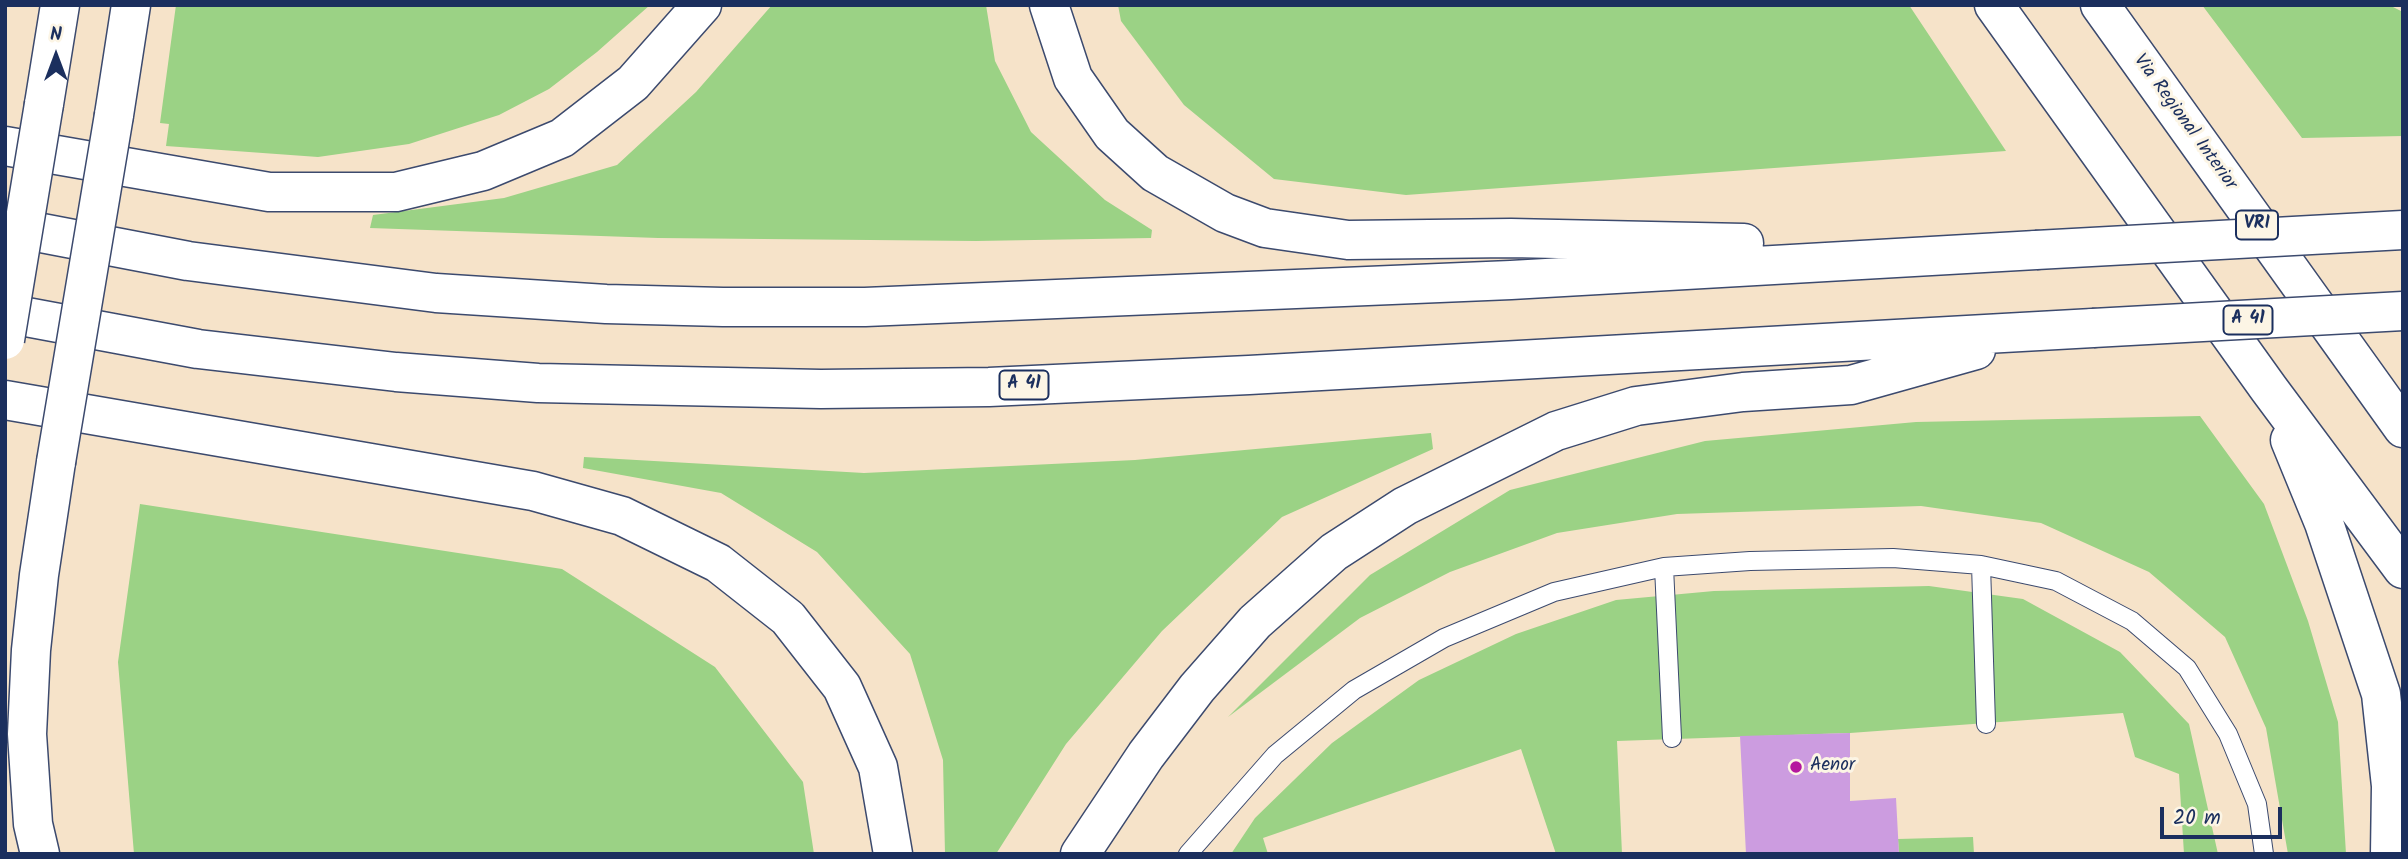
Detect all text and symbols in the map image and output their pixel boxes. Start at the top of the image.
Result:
text: N [50,20,62,50]
north arrow [21,21,91,91]
street label: Via Regional Interior [2127,51,2241,195]
road number: VRI [2236,210,2278,240]
road number: A 41 [2224,306,2272,334]
road number: A 41 [1000,370,1048,400]
place label: Aenor [1810,756,1855,778]
marker: Aenor [1788,759,1804,775]
scale bar [2163,792,2286,836]
text: 20 m [2173,802,2221,835]

